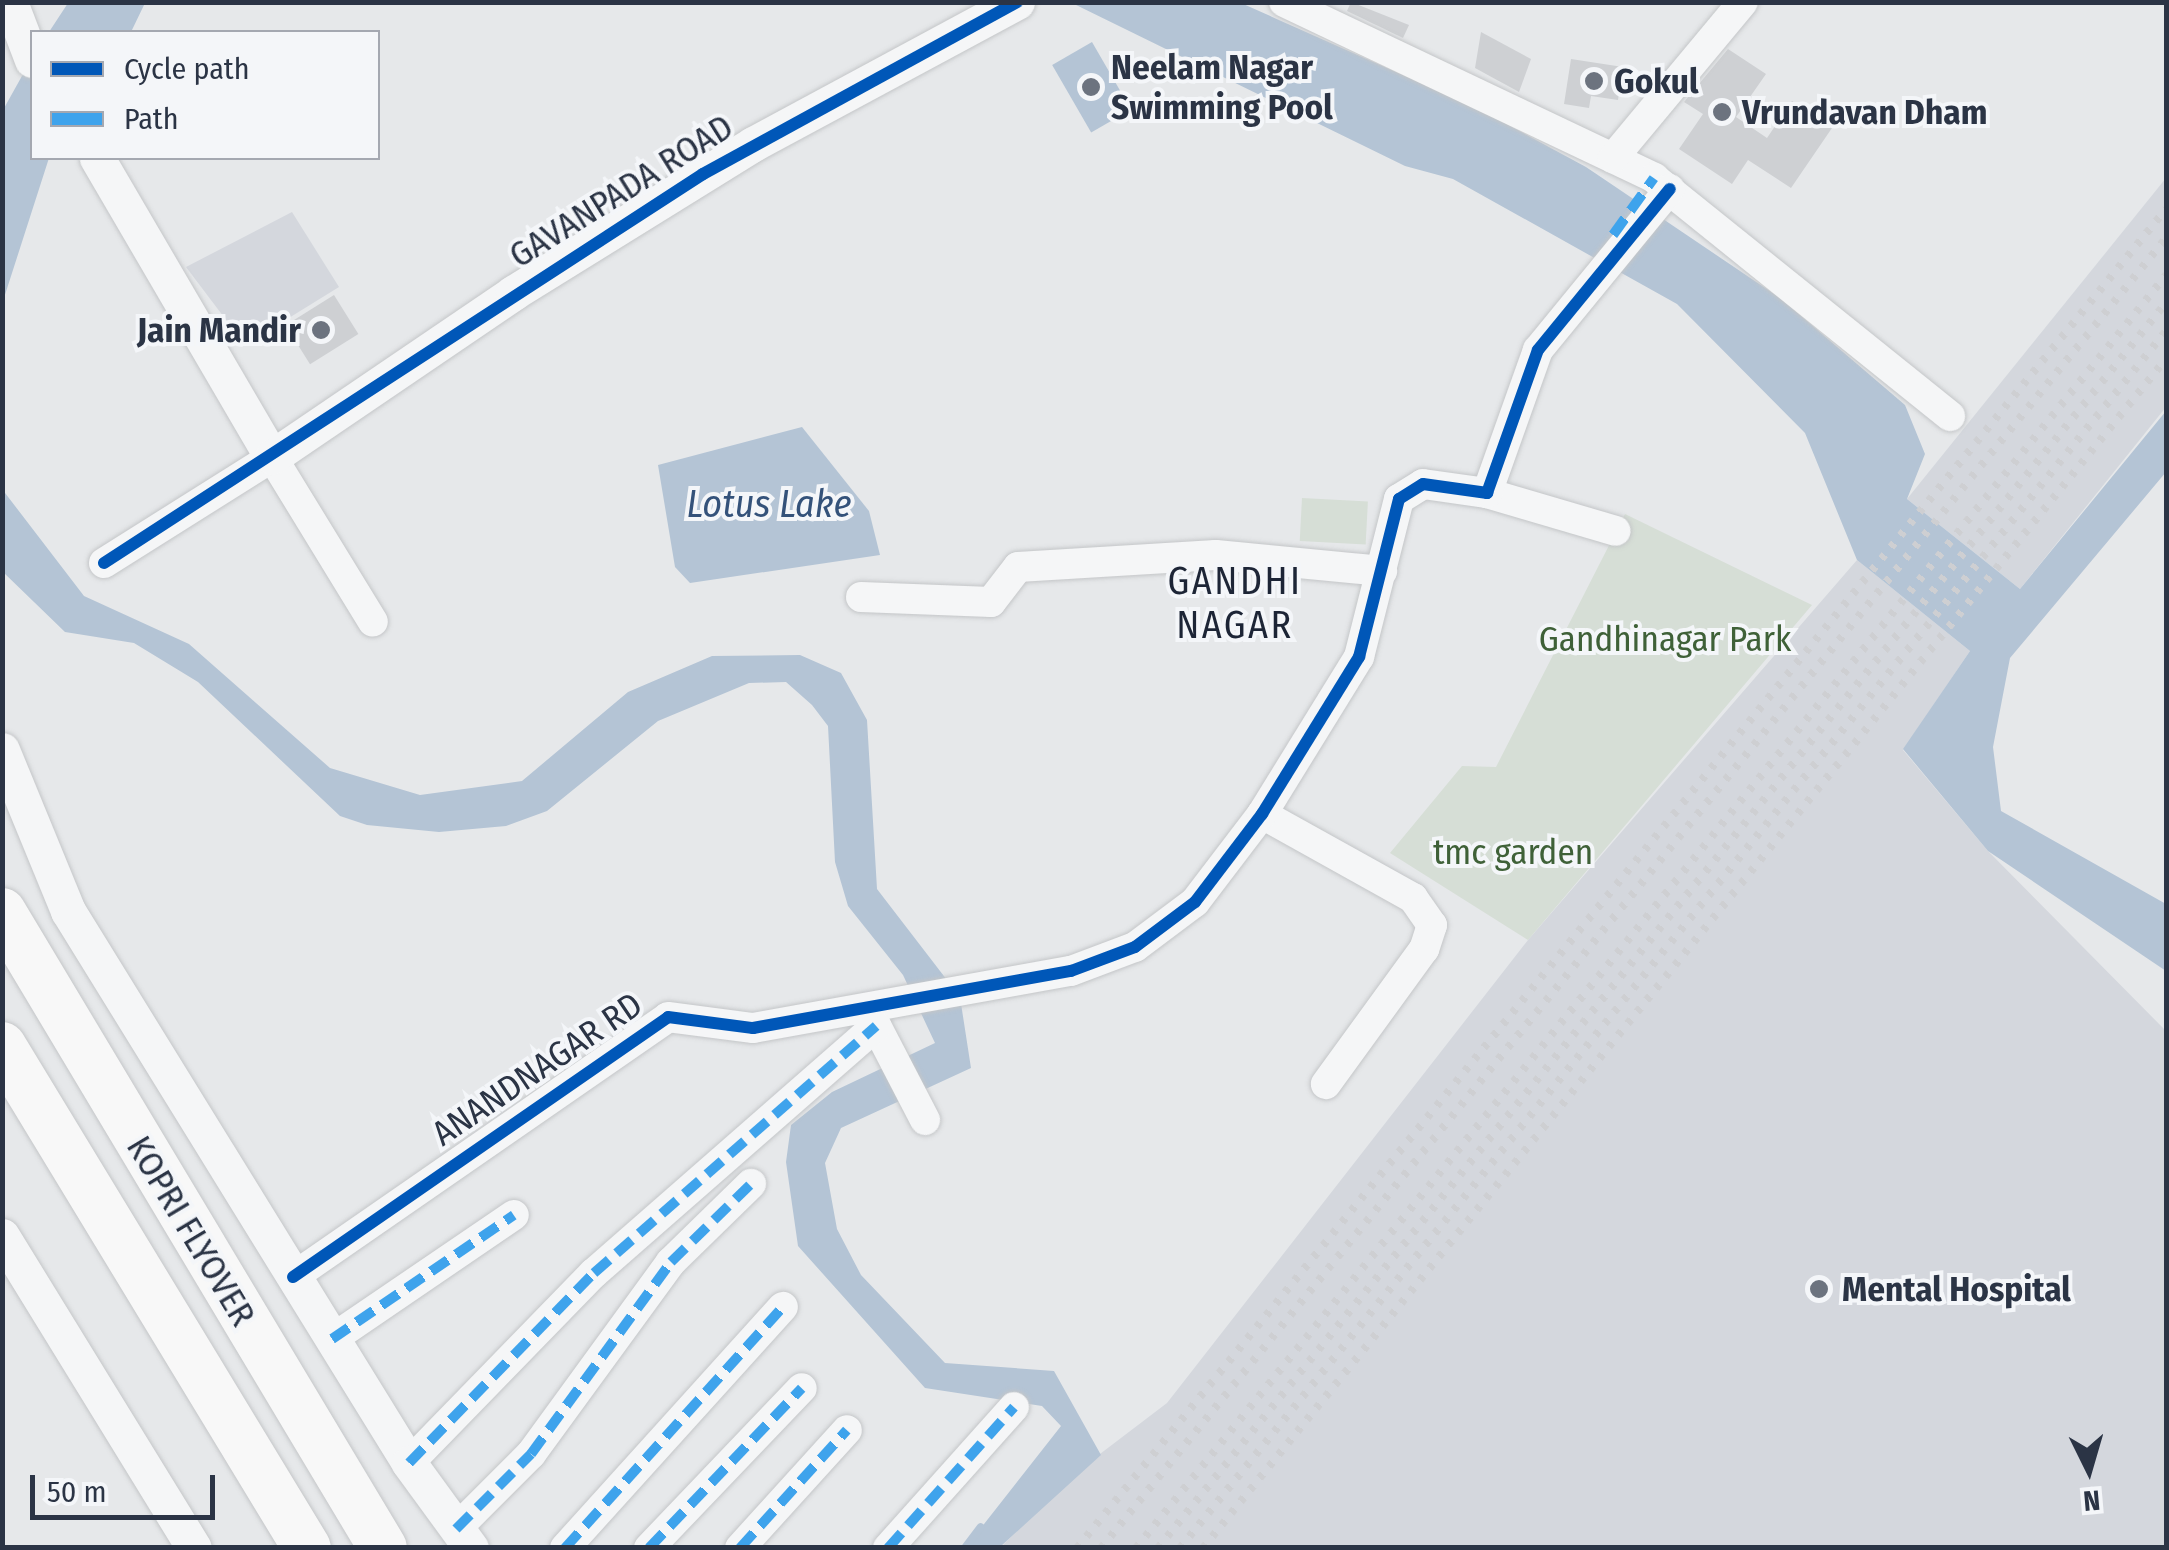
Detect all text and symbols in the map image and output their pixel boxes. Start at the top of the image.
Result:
legend [30,30,380,160]
place label: Neelam Nagar Swimming Pool [1111,46,1333,128]
text: Cycle path [124,51,250,87]
place label: Gokul [1614,60,1699,102]
marker: Gokul [1583,70,1605,92]
marker: Neelam Nagar Swimming Pool [1080,76,1102,98]
place label: Vrundavan Dham [1742,91,1987,133]
text: Path [124,101,178,137]
marker: Vrundavan Dham [1711,101,1733,123]
street label: GAVANPADA ROAD [502,106,740,276]
place label: Jain Mandir [137,309,301,351]
marker: Jain Mandir [310,319,332,341]
water label: Lotus Lake [686,482,852,528]
district label: GANDHI NAGAR [1168,559,1302,648]
park label: Gandhinagar Park [1539,618,1791,660]
park label: tmc garden [1433,831,1593,873]
street label: ANANDNAGAR RD [424,983,650,1155]
street label: KOPRI FLYOVER [118,1129,264,1333]
place label: Mental Hospital [1842,1268,2071,1310]
marker: Mental Hospital [1806,1276,1832,1302]
north arrow [2039,1420,2139,1520]
scale bar [35,1455,220,1517]
text: 50 m [47,1474,107,1510]
text: N [2082,1483,2101,1518]

